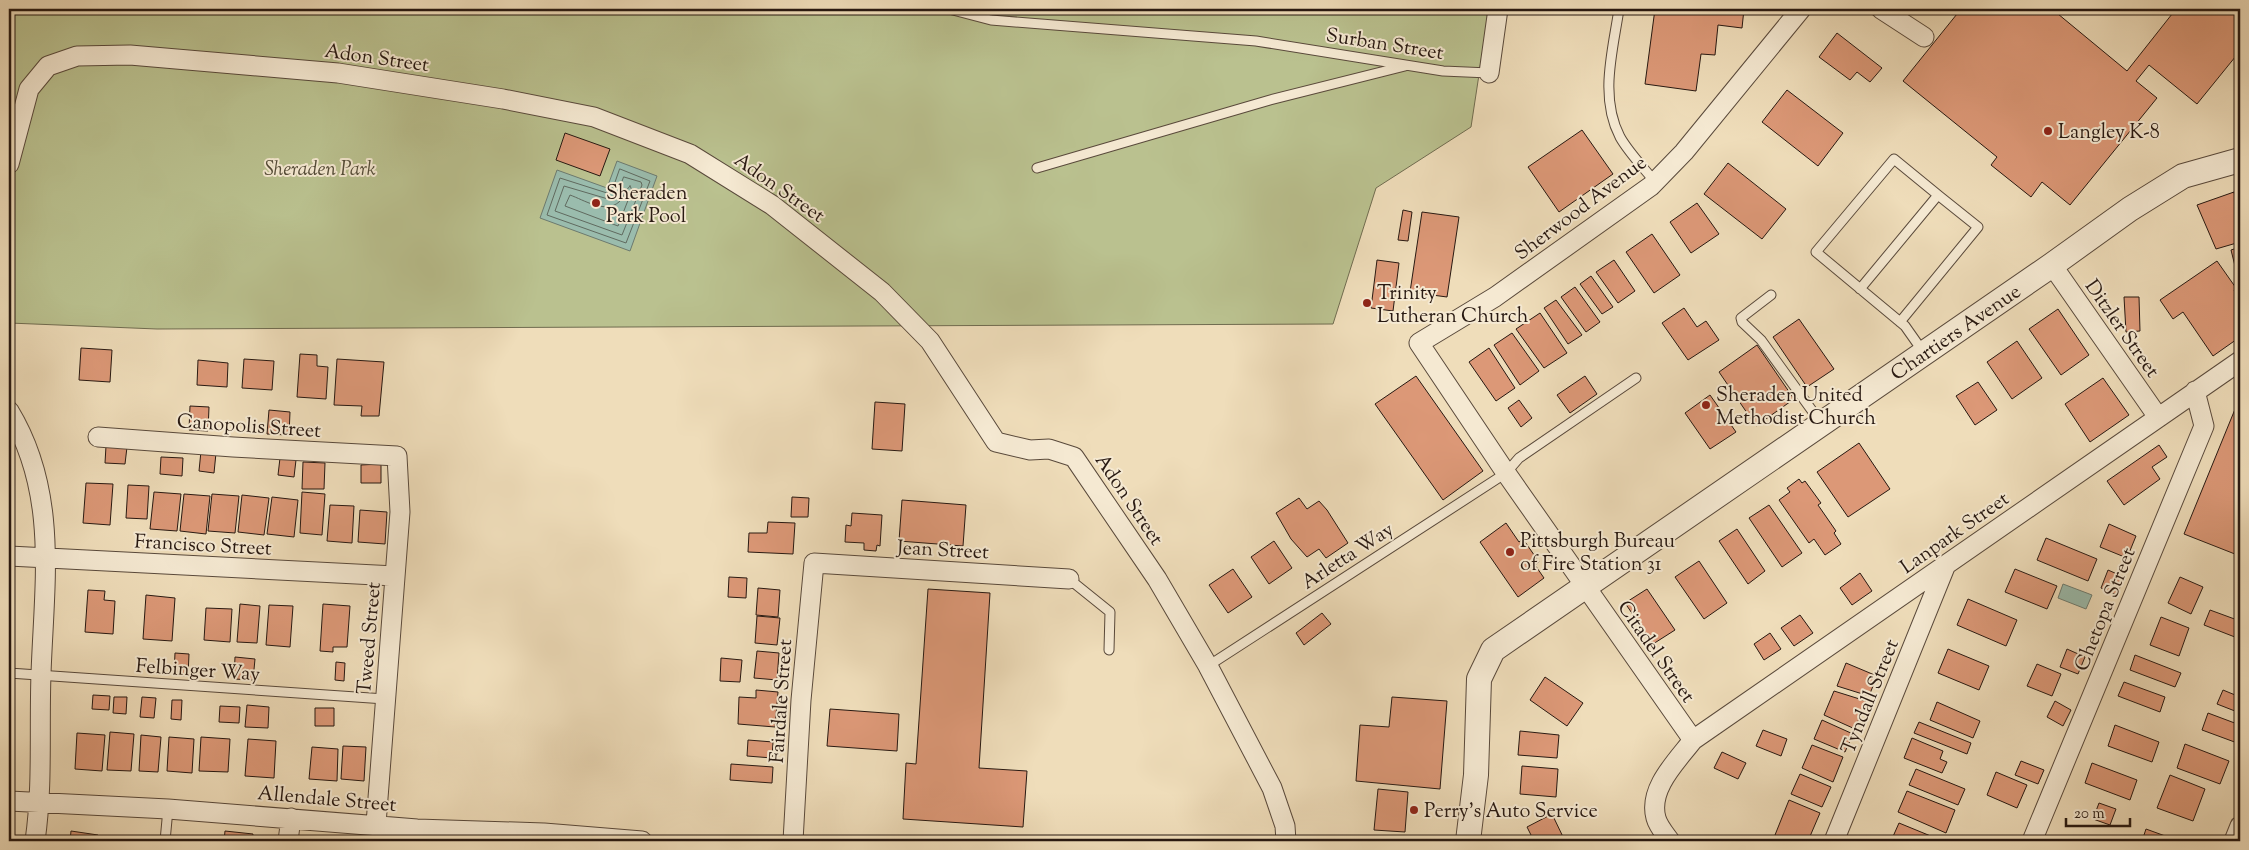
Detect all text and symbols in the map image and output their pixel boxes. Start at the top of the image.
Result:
street label: Surban Street [1324,22,1446,69]
street label: Adon Street [323,38,431,81]
place label: Langley K-8 [2058,119,2160,148]
marker: Langley K-8 [2042,125,2054,137]
street label: Adon Street [727,147,830,231]
street label: Sherwood Avenue [1509,150,1654,268]
park label: Sheraden Park [264,156,376,185]
place label: Sheraden Park Pool [606,180,688,232]
marker: Sheraden Park Pool [590,197,602,209]
street label: Ditzler Street [2076,274,2166,385]
street label: Chartiers Avenue [1886,278,2028,389]
place label: Trinity Lutheran Church [1377,280,1529,332]
marker: Trinity Lutheran Church [1361,297,1373,309]
place label: Sheraden United Methodist Church [1716,382,1876,434]
marker: Sheraden United Methodist Church [1700,399,1712,411]
street label: Canopolis Street [176,408,322,447]
street label: Adon Street [1087,449,1169,552]
street label: Lanpark Street [1895,486,2016,582]
street label: Arletta Way [1296,516,1400,598]
street label: Francisco Street [133,528,272,565]
place label: Pittsburgh Bureau of Fire Station 31 [1520,528,1676,580]
street label: Jean Street [895,535,990,568]
street label: Chetopa Street [2068,544,2144,676]
marker: Pittsburgh Bureau of Fire Station 31 [1504,546,1516,558]
street label: Tweed Street [351,581,390,696]
street label: Citadel Street [1609,595,1701,710]
street label: Tyndall Street [1835,635,1908,759]
street label: Fairdale Street [764,638,801,764]
street label: Felbinger Way [135,653,261,690]
street label: Allendale Street [256,780,398,821]
scale bar [2066,795,2130,827]
place label: Perry's Auto Service [1424,798,1598,827]
marker: Perry's Auto Service [1408,804,1420,816]
text: 20 m [2074,804,2105,825]

